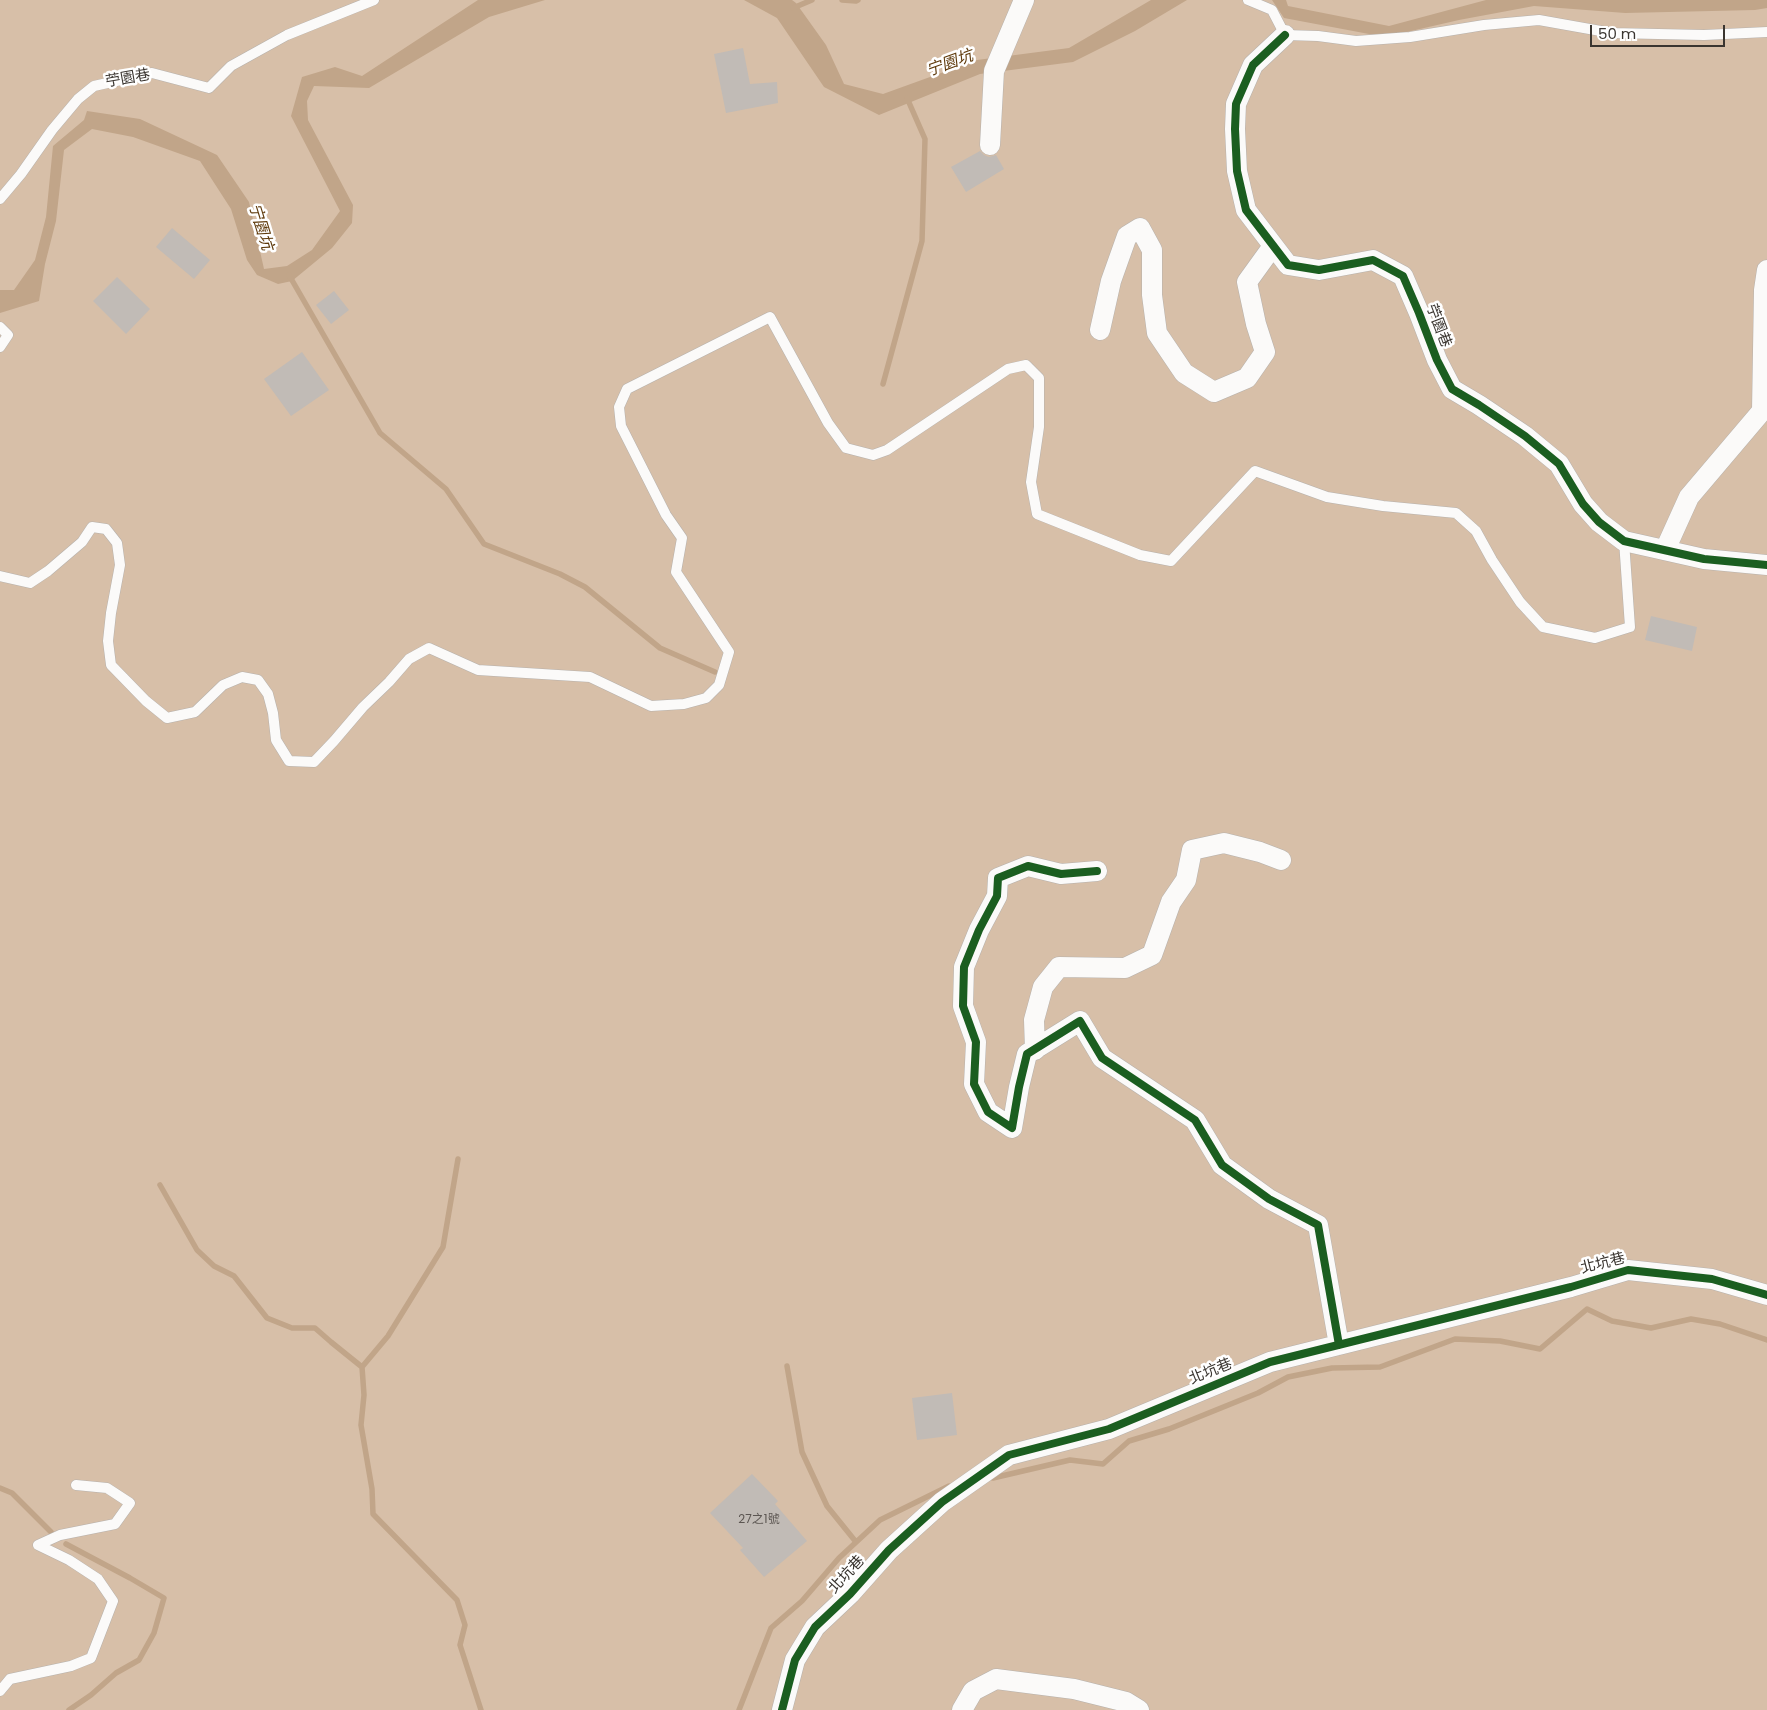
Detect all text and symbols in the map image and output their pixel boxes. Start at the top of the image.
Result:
scale bar [1592,15,1727,47]
text: 50 m [1598,23,1636,44]
water label: 宁園坑 [924,47,976,81]
street label: 苧園巷 [104,66,152,92]
water label: 宁園坑 [244,201,276,253]
street label: 苧園巷 [1422,302,1454,350]
street label: 北坑巷 [1579,1250,1627,1278]
street label: 北坑巷 [1187,1355,1235,1389]
house number: 27之1號 [738,1513,780,1527]
street label: 北坑巷 [825,1552,869,1598]

